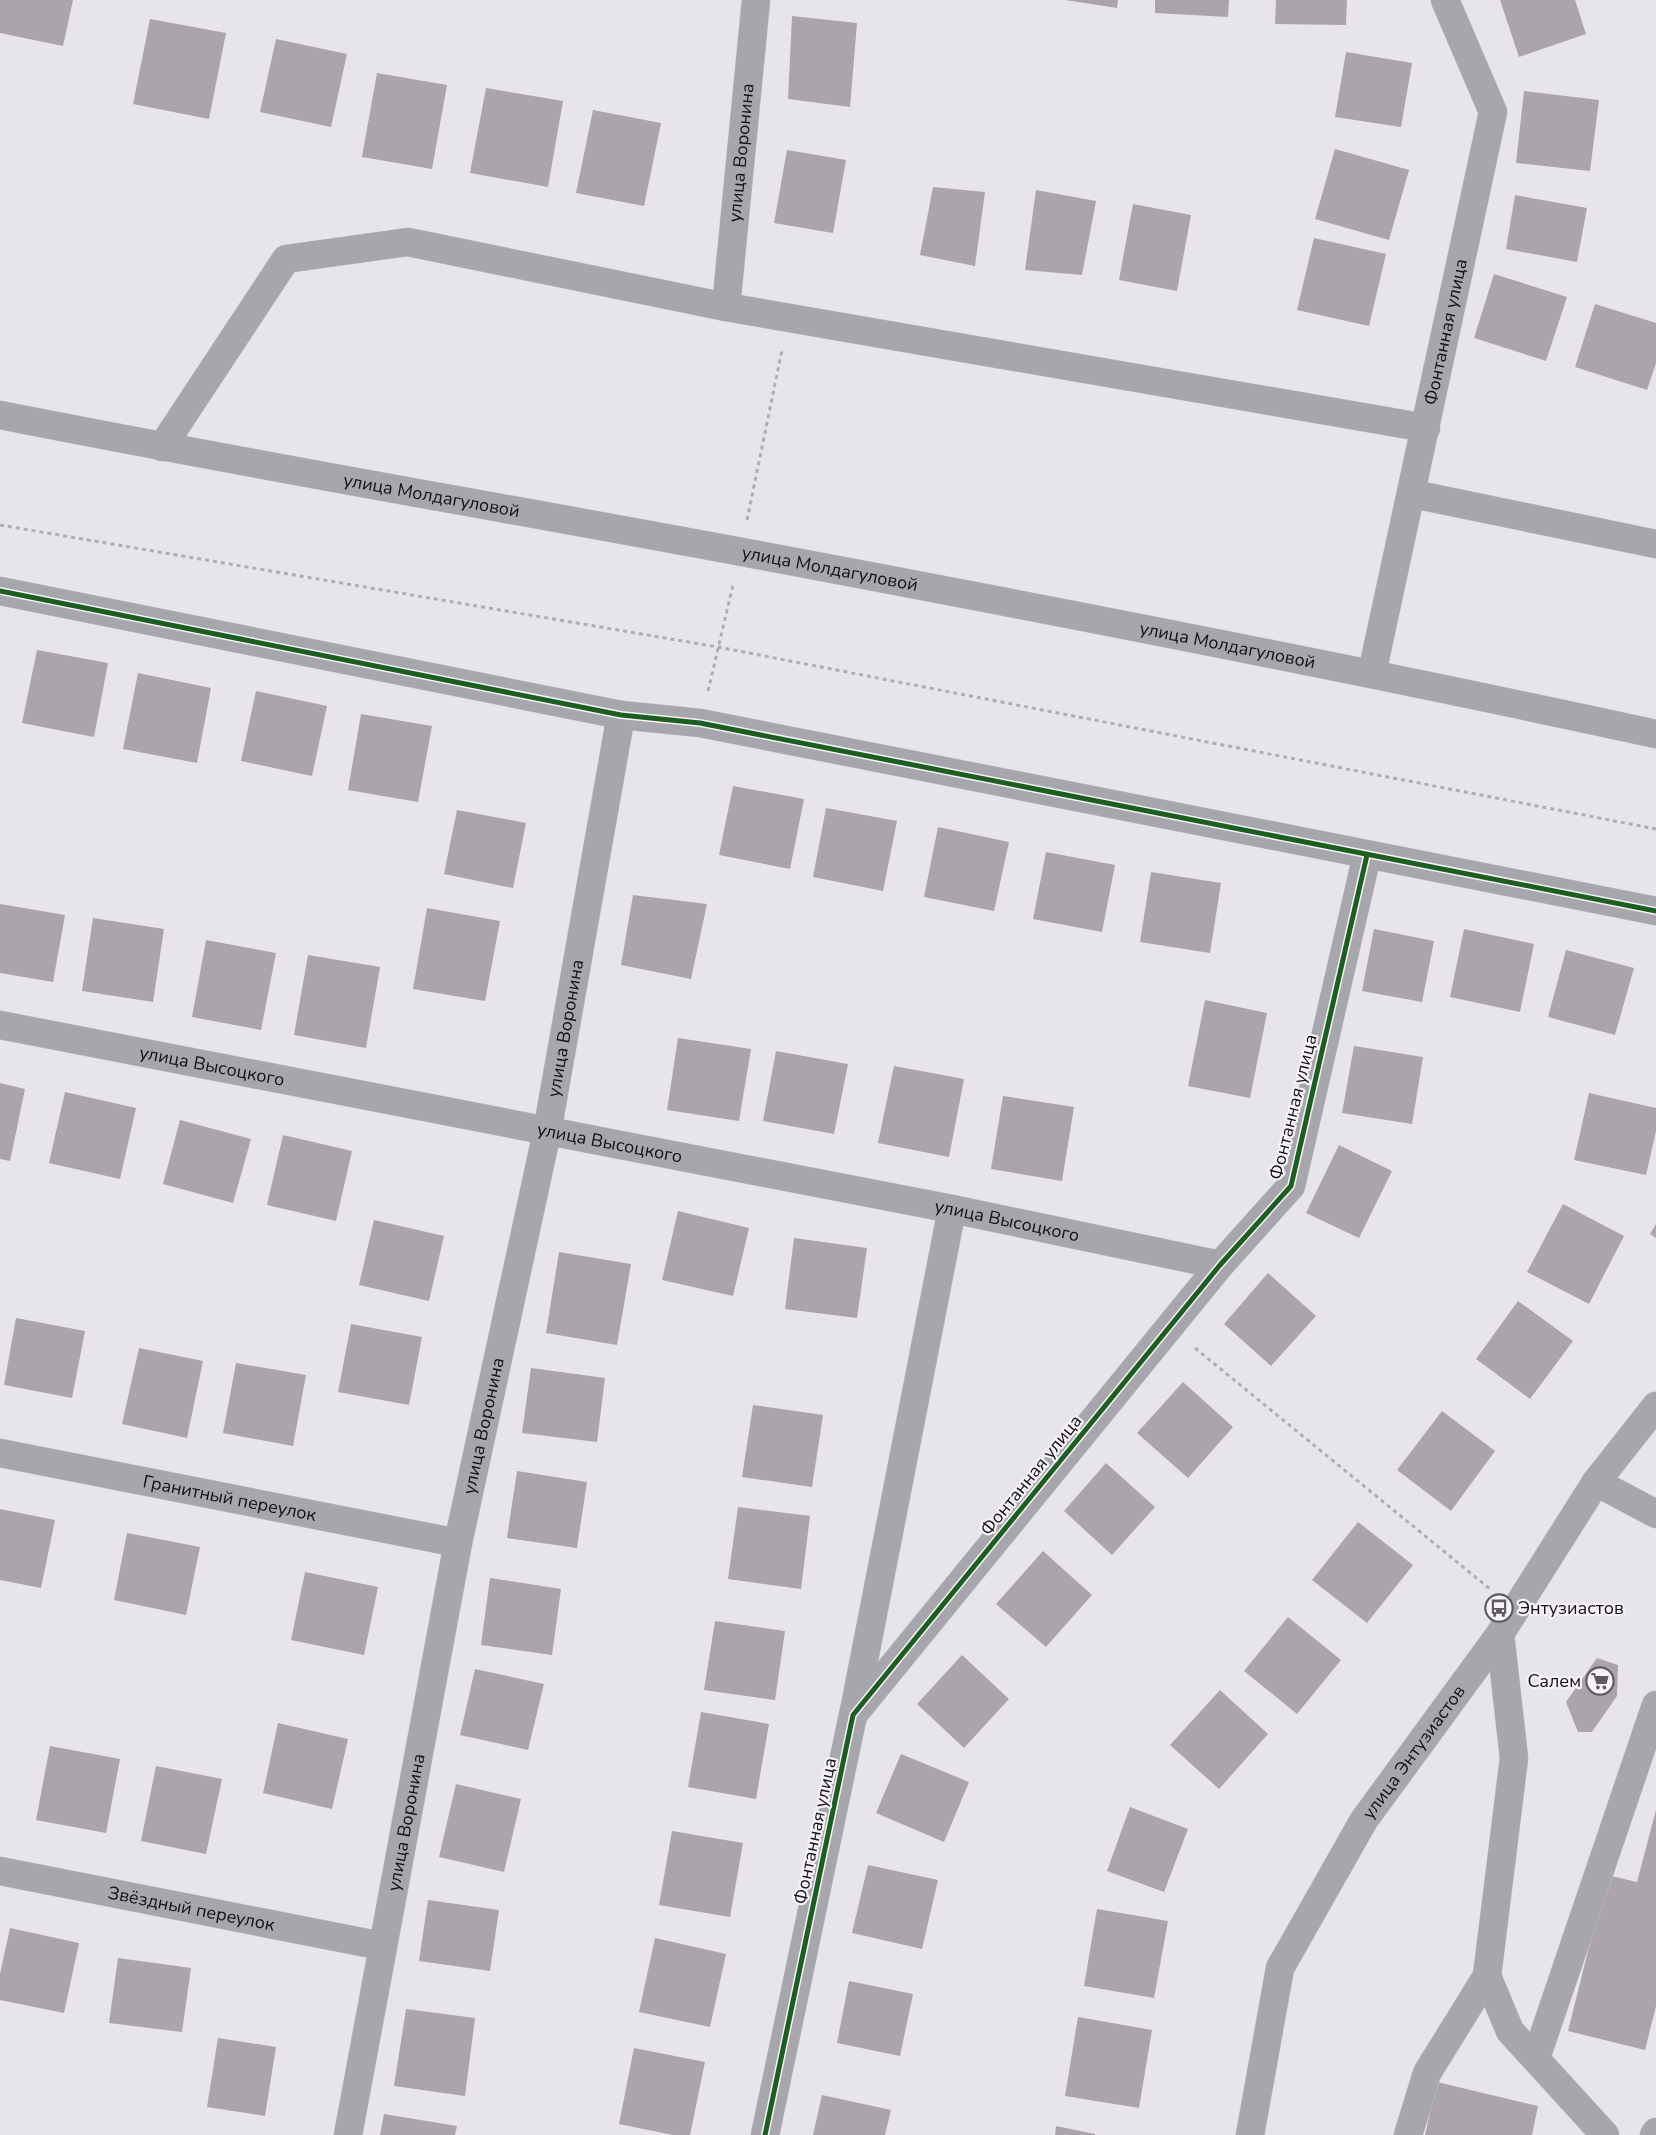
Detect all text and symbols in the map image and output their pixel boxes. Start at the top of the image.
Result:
street label: улица Воронина [722,82,760,223]
street label: Фонтанная улица [1418,256,1473,407]
street label: улица Молдагуловой [341,468,522,523]
street label: улица Молдагуловой [740,540,920,597]
street label: улица Молдагуловой [1138,616,1318,675]
street label: улица Воронина [541,957,589,1099]
street label: Фонтанная улица [1263,1032,1323,1182]
street label: улица Высоцкого [137,1040,287,1092]
street label: улица Высоцкого [535,1117,684,1169]
street label: улица Высоцкого [933,1194,1082,1247]
street label: улица Воронина [457,1355,510,1497]
street label: Фонтанная улица [975,1410,1087,1540]
street label: Гранитный переулок [141,1469,319,1527]
bus stop icon: Энтузиастов [1484,1593,1514,1623]
place label: Энтузиастов [1518,1596,1624,1620]
supermarket icon: Салем [1585,1666,1615,1696]
place label: Салем [1527,1669,1581,1693]
street label: улица Энтузиастов [1357,1680,1471,1824]
street label: улица Воронина [382,1752,431,1893]
street label: Фонтанная улица [788,1756,842,1906]
street label: Звёздный переулок [106,1880,277,1937]

